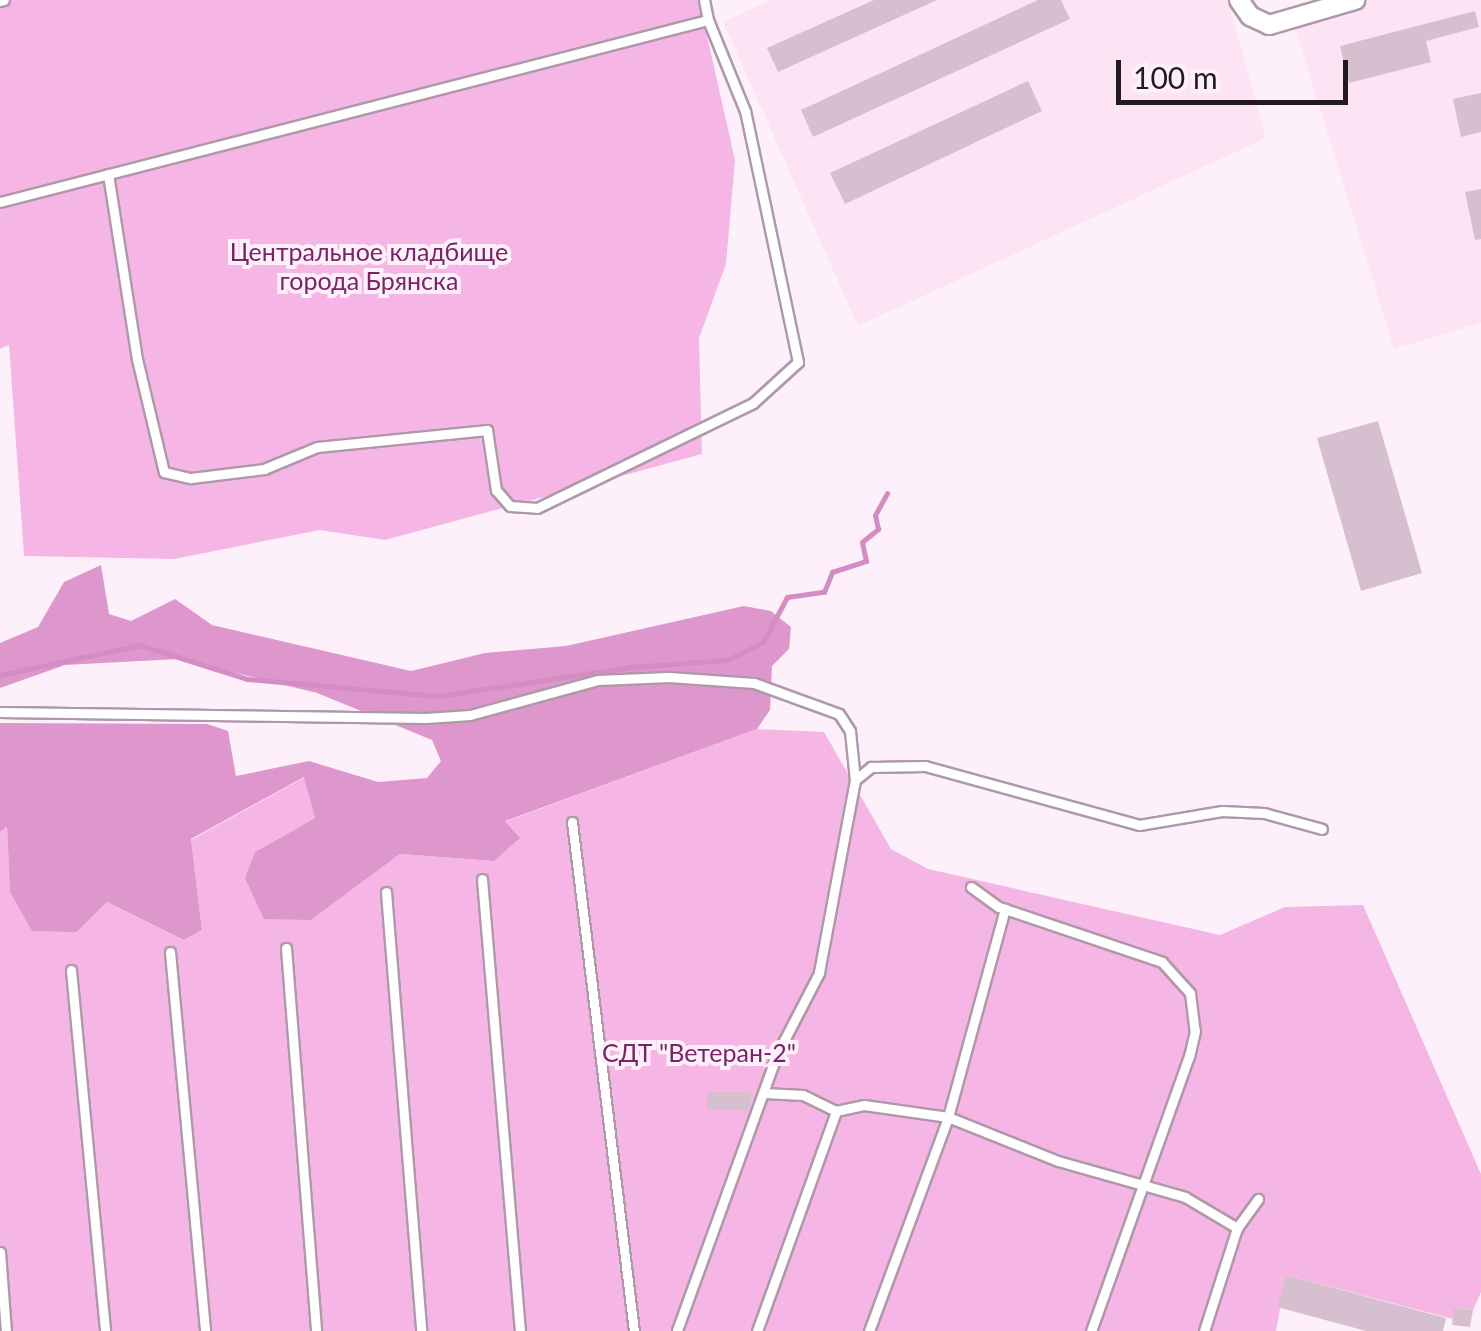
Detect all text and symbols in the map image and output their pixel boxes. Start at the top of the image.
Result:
scale bar [1121,40,1354,102]
text: 100 m [1133,59,1218,95]
park label: Центральное кладбище города Брянска [230,237,508,296]
park label: СДТ "Ветеран-2" [602,1037,796,1067]

